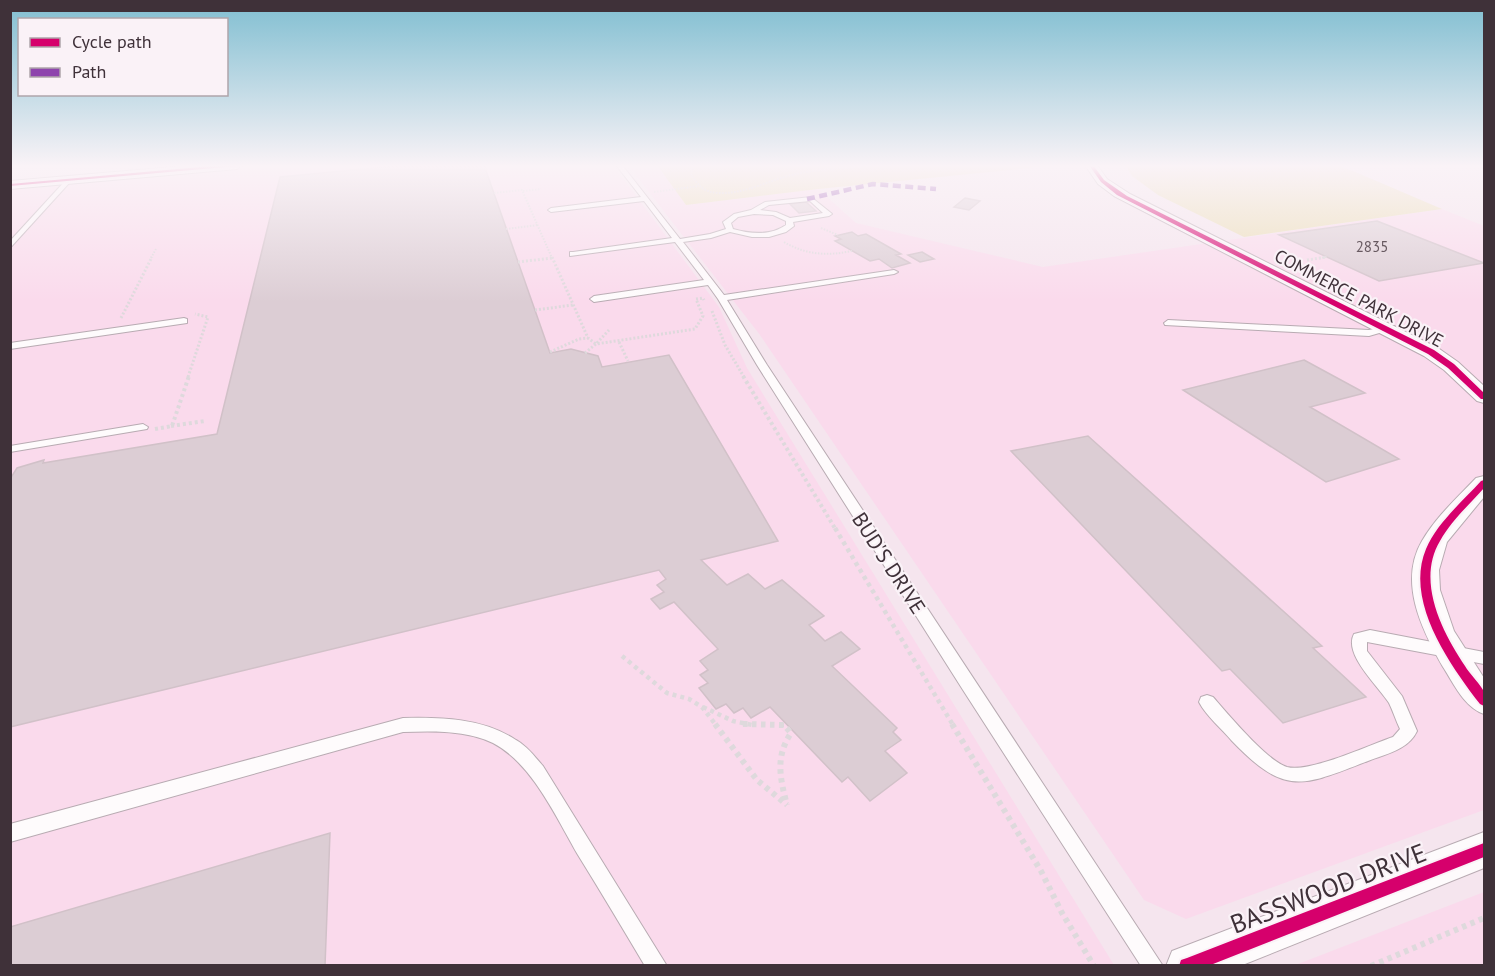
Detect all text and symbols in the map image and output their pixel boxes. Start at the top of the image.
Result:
legend [18,18,228,96]
text: Cycle path [72,30,152,53]
text: Path [72,60,106,83]
house number: 2835 [1356,237,1388,256]
street label: COMMERCE PARK DRIVE [1271,244,1447,352]
street label: BUD'S DRIVE [846,507,932,619]
street label: BASSWOOD DRIVE [1225,835,1431,941]

